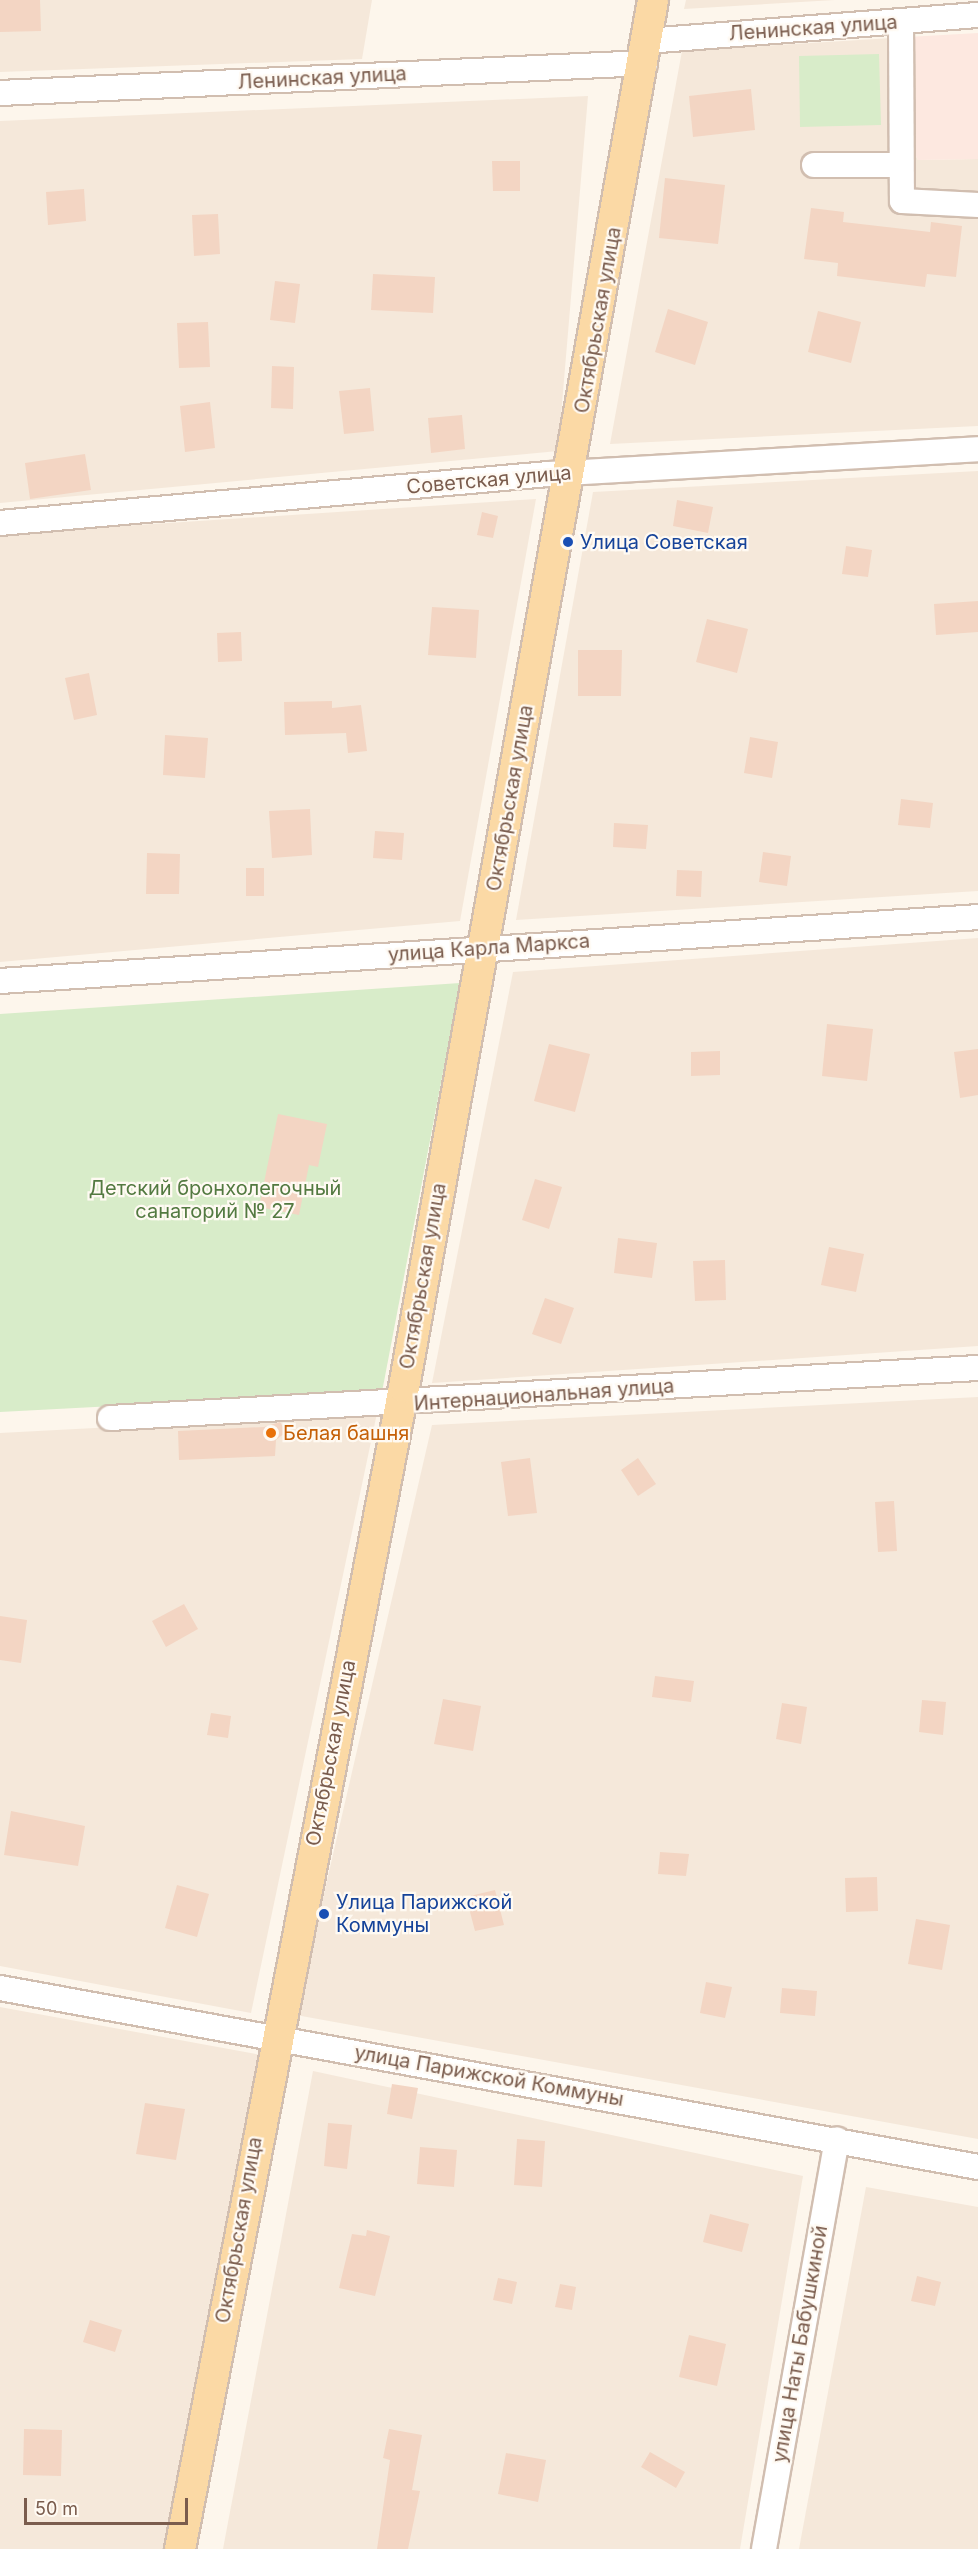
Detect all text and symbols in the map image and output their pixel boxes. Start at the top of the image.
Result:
street label: Ленинская улица [728,10,898,46]
street label: Ленинская улица [237,62,407,94]
street label: Октябрьская улица [570,225,626,415]
street label: Советская улица [405,461,573,499]
place label: Улица Советская [580,530,748,554]
marker: Улица Советская [561,535,575,549]
street label: Октябрьская улица [482,703,538,893]
street label: улица Карла Маркса [387,929,591,967]
park label: Детский бронхолегочный санаторий № 27 [89,1177,341,1224]
street label: Октябрьская улица [395,1181,451,1371]
street label: Интернациональная улица [413,1374,675,1416]
place label: Белая башня [283,1421,409,1445]
marker: Белая башня [264,1426,278,1440]
street label: Октябрьская улица [301,1658,361,1848]
place label: Улица Парижской Коммуны [336,1890,512,1937]
marker: Улица Парижской Коммуны [317,1907,331,1921]
street label: улица Парижской Коммуны [353,2040,625,2112]
street label: Октябрьская улица [211,2135,267,2325]
street label: улица Наты Бабушкиной [767,2223,833,2465]
scale bar [27,2486,190,2524]
text: 50 m [35,2498,78,2519]

